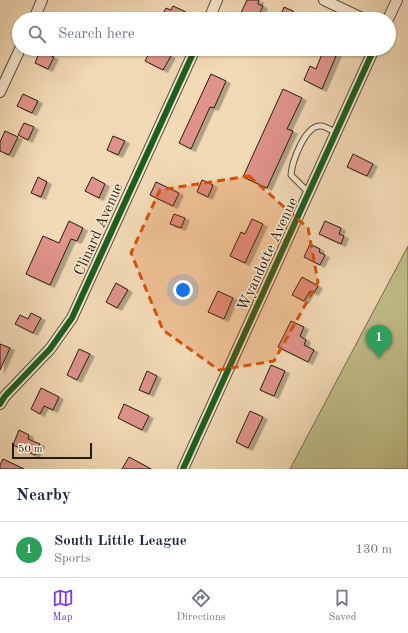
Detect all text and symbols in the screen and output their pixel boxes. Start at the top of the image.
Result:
search box [12,12,396,56]
icon: search [26,23,48,45]
text: Search here [58,27,135,42]
street label: Clinard Avenue [72,181,126,278]
street label: Wyandotte Avenue [235,195,301,314]
your location [173,280,193,300]
pin: 1 [366,325,392,358]
scale bar [12,441,92,460]
text: 50 m [18,444,43,455]
text: Nearby [16,487,71,504]
text: South Little League [54,534,187,549]
text: 1 [25,543,33,556]
text: 130 m [355,543,392,556]
text: Sports [54,552,91,565]
tab: Map [52,587,74,625]
tab: Directions [177,587,225,625]
tab: Saved [328,587,356,625]

